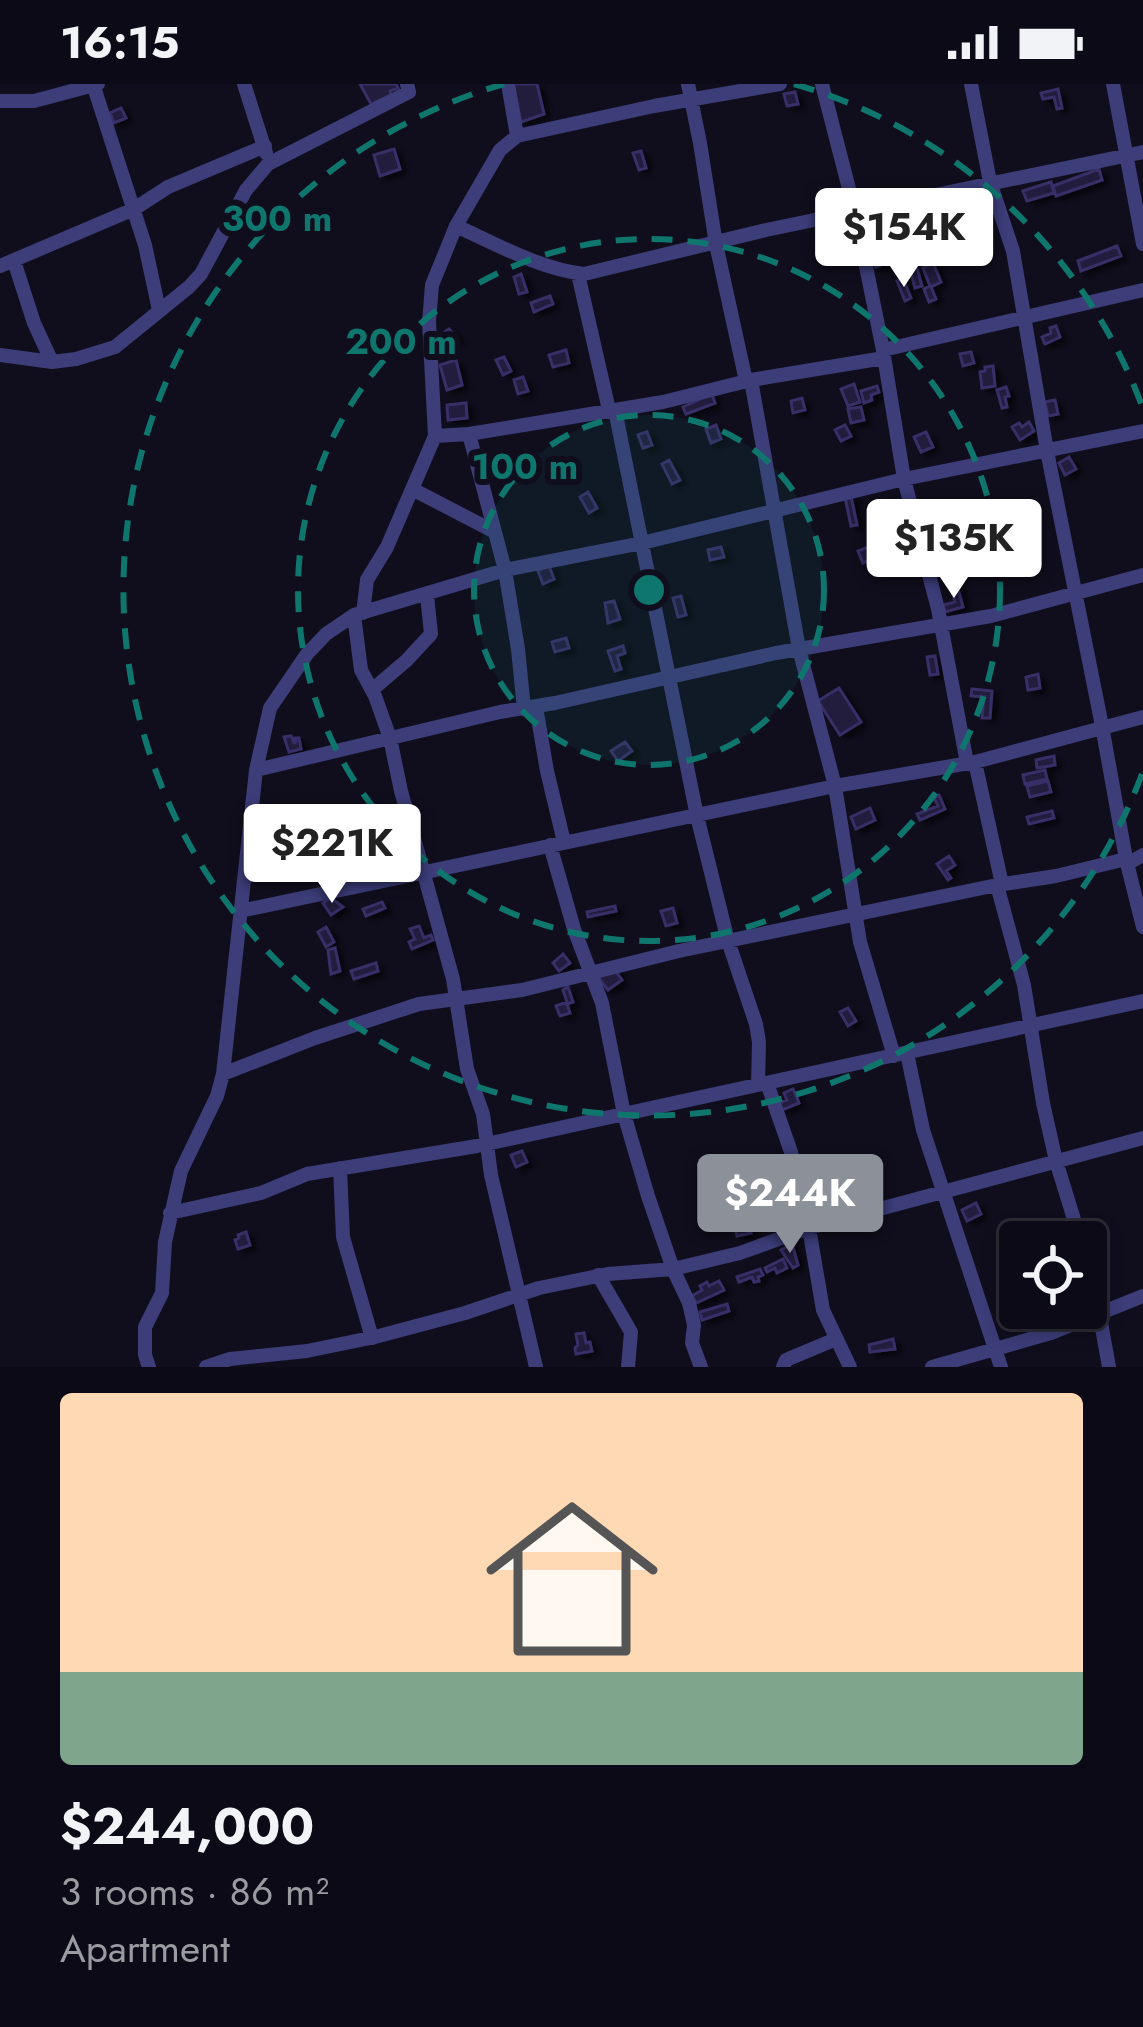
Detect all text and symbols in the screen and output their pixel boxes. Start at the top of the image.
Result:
text: 16:15 [60,10,179,75]
pin: $154K [820,188,988,290]
text: 300 m [222,192,332,244]
text: $154K [842,198,966,255]
text: 200 m [345,315,457,367]
text: 100 m [472,440,578,492]
pin: $135K [870,499,1038,601]
text: $135K [894,509,1014,566]
centre of rings [628,569,670,611]
pin: $221K [248,804,416,906]
text: $221K [271,814,393,871]
pin: $244K [706,1154,874,1256]
text: $244K [724,1164,856,1221]
map controls [999,1221,1107,1329]
button: locate [999,1221,1107,1329]
icon: home [464,1471,680,1687]
text: $244,000 [60,1789,314,1863]
text: 3 rooms · 86 m² [60,1863,329,1920]
text: Apartment [60,1920,230,1977]

